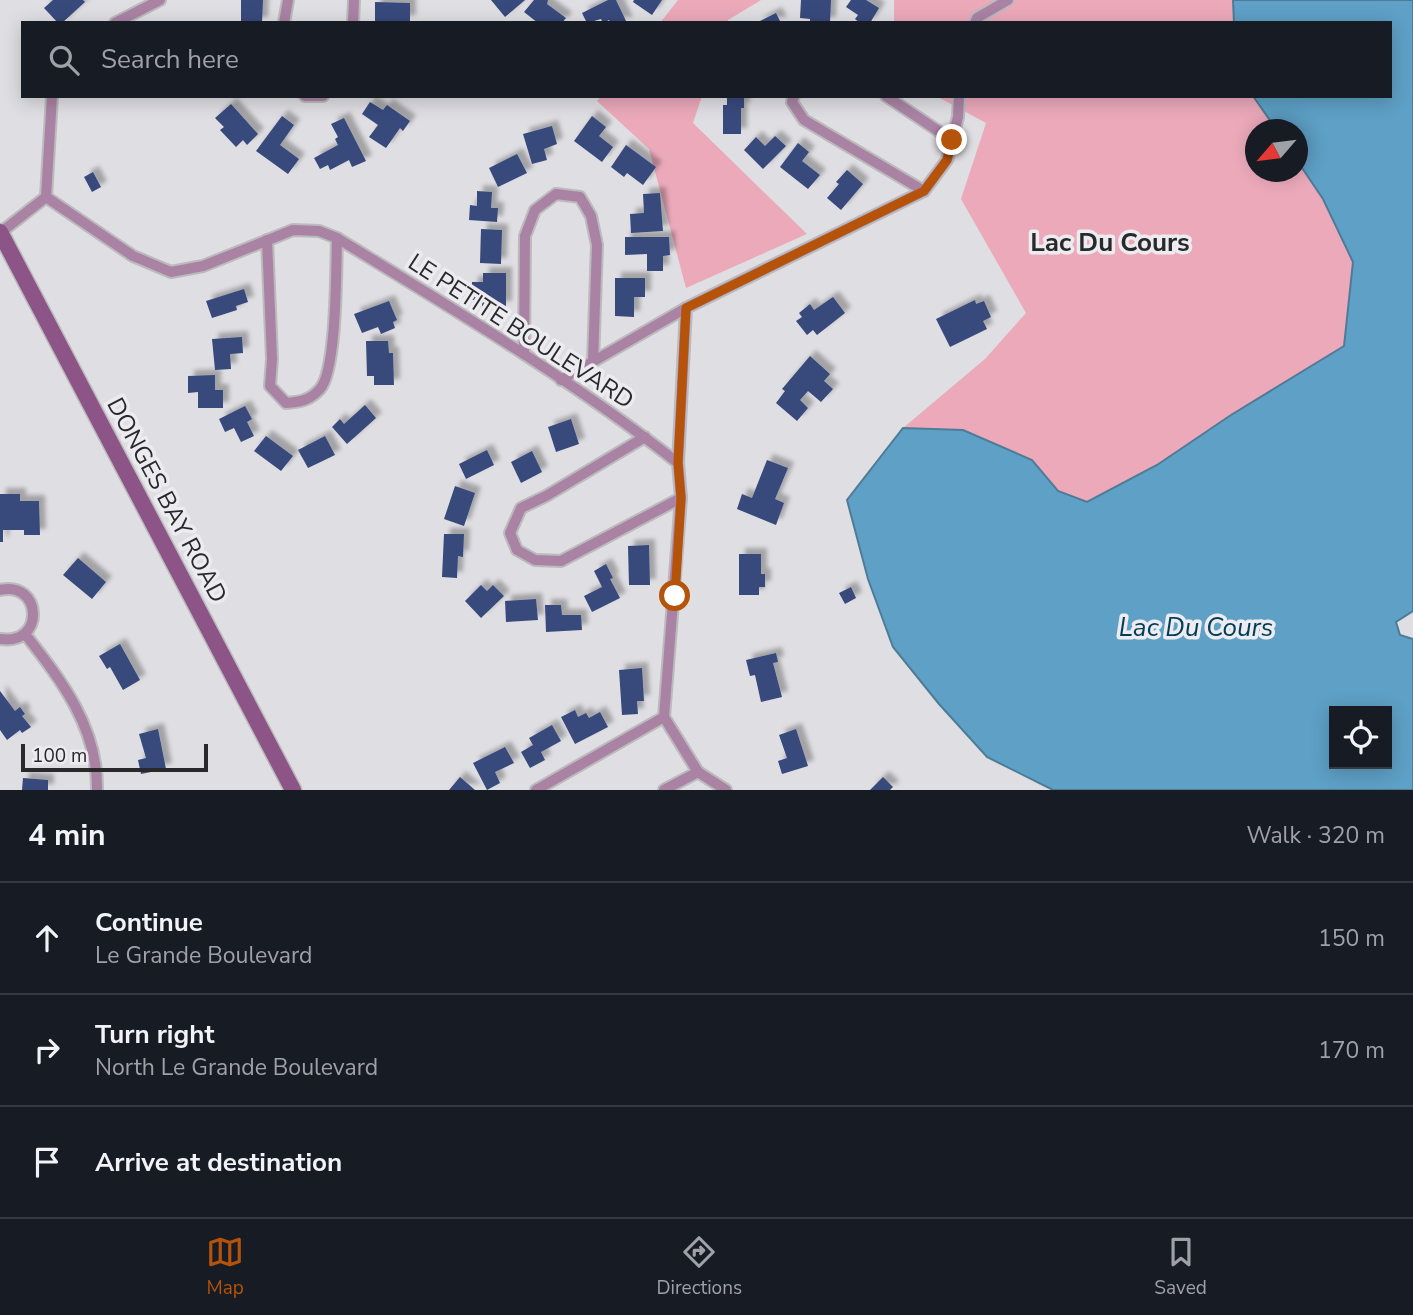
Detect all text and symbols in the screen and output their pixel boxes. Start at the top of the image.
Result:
search box [21,21,1392,98]
icon: search [45,41,83,79]
text: Search here [101,42,239,77]
north arrow [1245,119,1308,182]
route end [936,124,967,155]
district label: Lac Du Cours [1030,225,1190,260]
street label: LE PETITE BOULEVARD [402,246,640,416]
street label: DONGES BAY ROAD [99,392,235,608]
route start [659,580,690,611]
water label: Lac Du Cours [1119,610,1273,645]
map controls [1329,706,1392,769]
button: locate [1329,706,1392,769]
scale bar [21,741,208,773]
text: 100 m [32,743,87,769]
text: 4 min [28,815,106,856]
text: Walk · 320 m [1246,820,1385,851]
text: Continue [95,905,203,940]
icon: ahead [28,919,66,957]
text: 150 m [1318,923,1385,954]
text: Le Grande Boulevard [95,940,312,971]
text: Turn right [95,1017,214,1052]
icon: right [28,1031,66,1069]
text: 170 m [1318,1035,1385,1066]
text: North Le Grande Boulevard [95,1052,378,1083]
icon: arrive [28,1143,66,1181]
text: Arrive at destination [95,1145,342,1180]
tab: Map [206,1233,244,1301]
tab: Directions [656,1233,742,1301]
tab: Saved [1154,1233,1207,1301]

